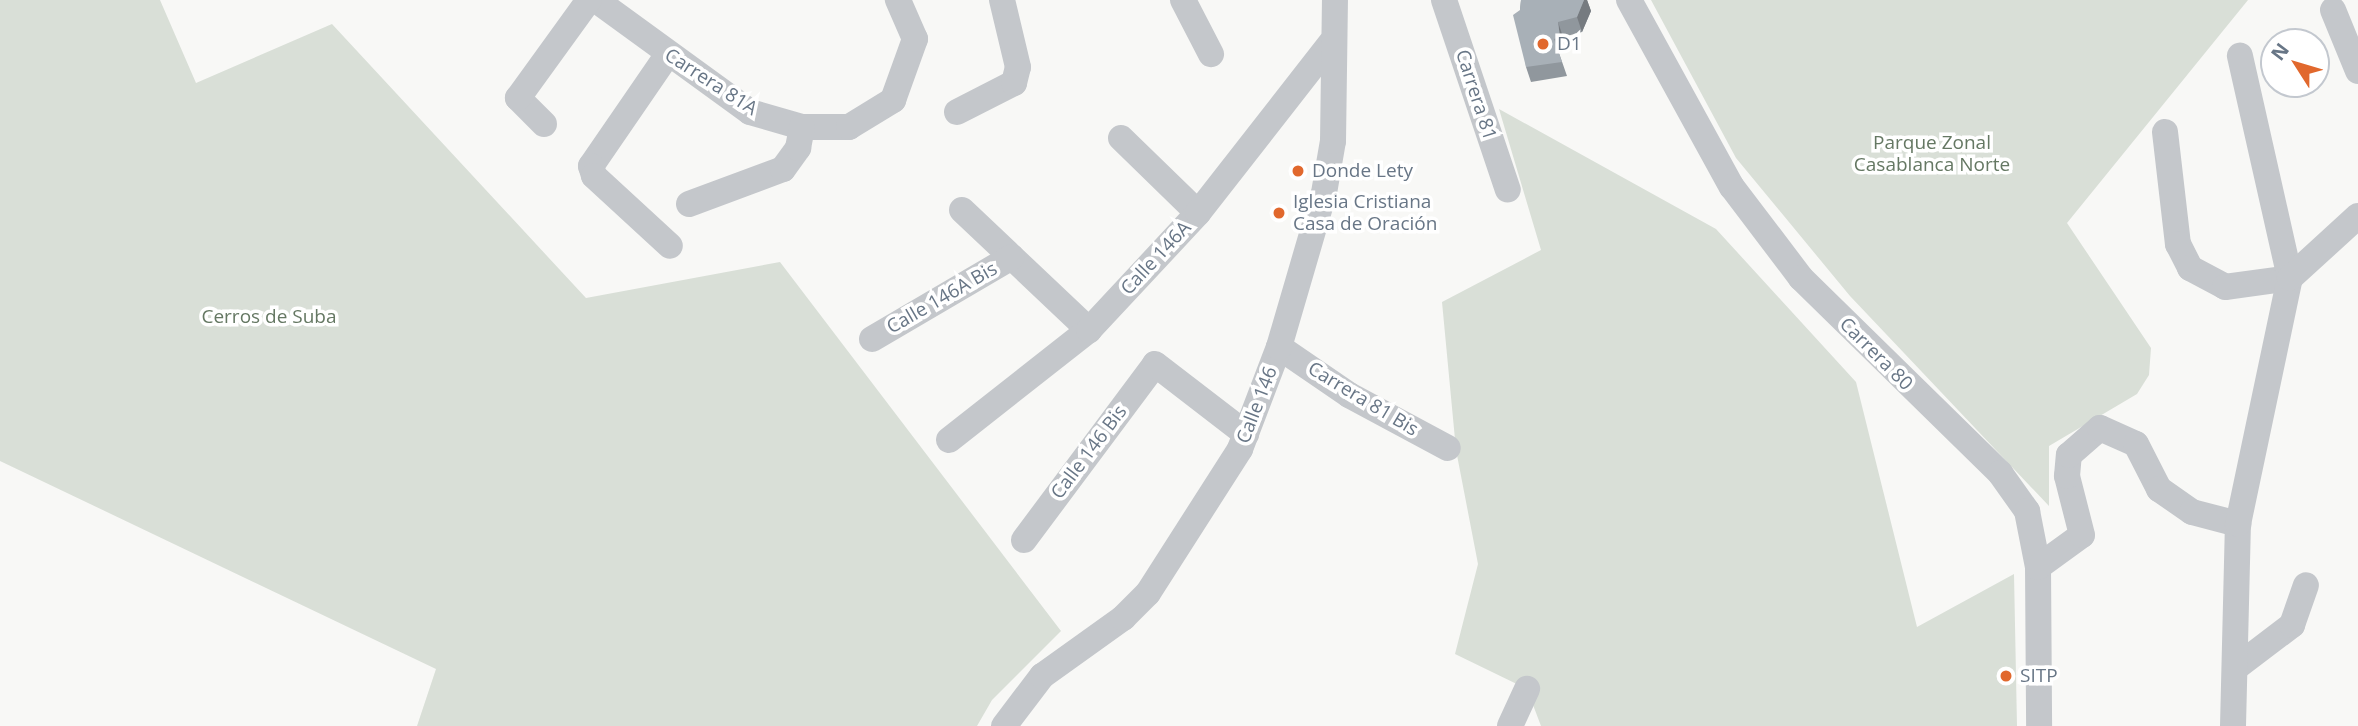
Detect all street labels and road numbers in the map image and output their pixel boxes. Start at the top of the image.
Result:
street label: Carrera 81A [660,44,762,120]
street label: Carrera 81 [1451,47,1501,143]
street label: Calle 146A [1116,216,1196,300]
street label: Calle 146A Bis [883,257,1001,339]
street label: Carrera 80 [1835,313,1917,395]
street label: Carrera 81 Bis [1304,357,1422,441]
street label: Calle 146 [1232,363,1282,447]
street label: Calle 146 Bis [1046,401,1132,503]

